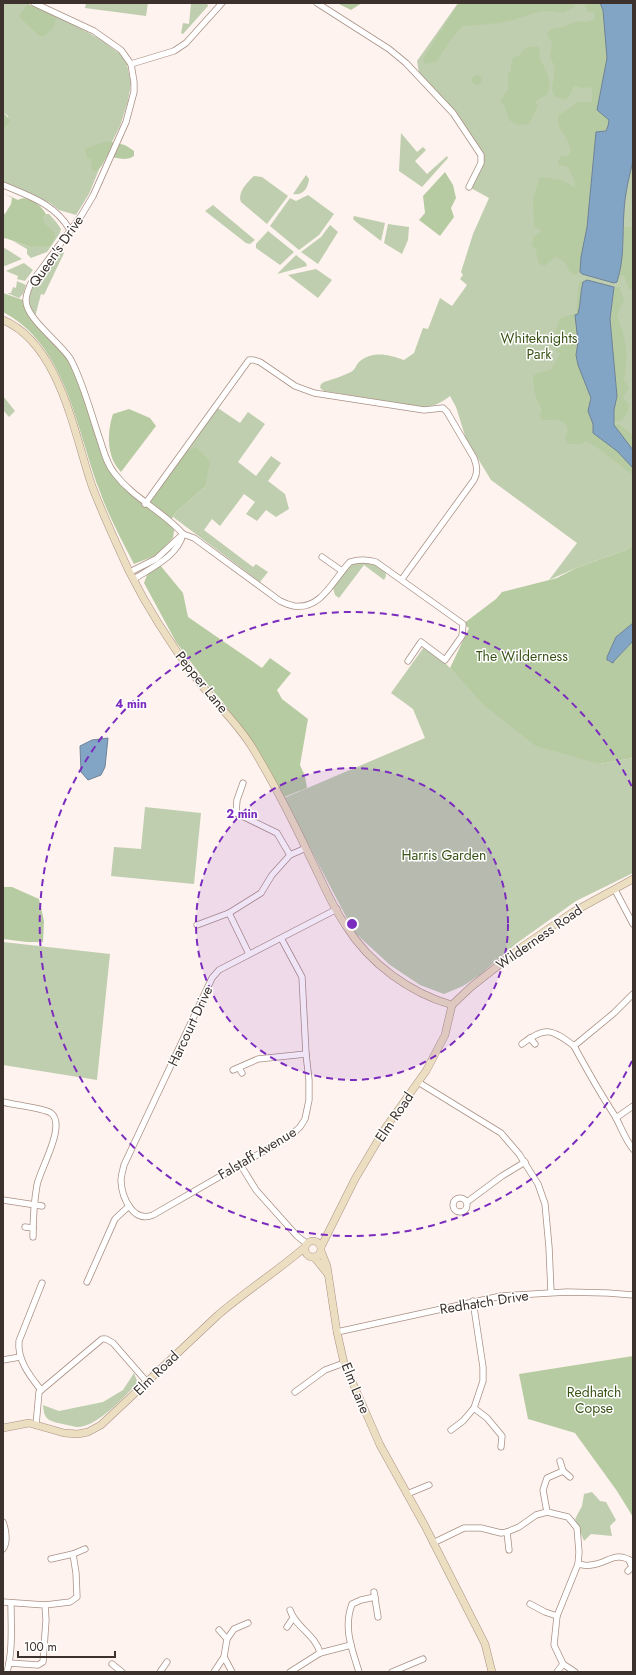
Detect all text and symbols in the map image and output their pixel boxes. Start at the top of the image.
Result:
street label: Queen's Drive [24,211,88,291]
park label: Whiteknights Park [501,328,578,364]
park label: The Wilderness [476,646,568,666]
street label: Pepper Lane [171,647,233,717]
text: 4 min [115,695,147,713]
text: 2 min [226,805,258,823]
park label: Harris Garden [402,845,486,865]
street label: Wilderness Road [492,900,586,974]
centre of rings [345,917,359,931]
street label: Harcourt Drive [163,983,217,1069]
street label: Elm Road [370,1088,418,1146]
street label: Falstaff Avenue [214,1122,300,1184]
street label: Redhatch Drive [438,1285,530,1319]
street label: Elm Road [129,1346,183,1400]
street label: Elm Lane [337,1359,375,1417]
park label: Redhatch Copse [567,1382,621,1418]
scale bar [18,1633,115,1659]
text: 100 m [24,1638,57,1656]

